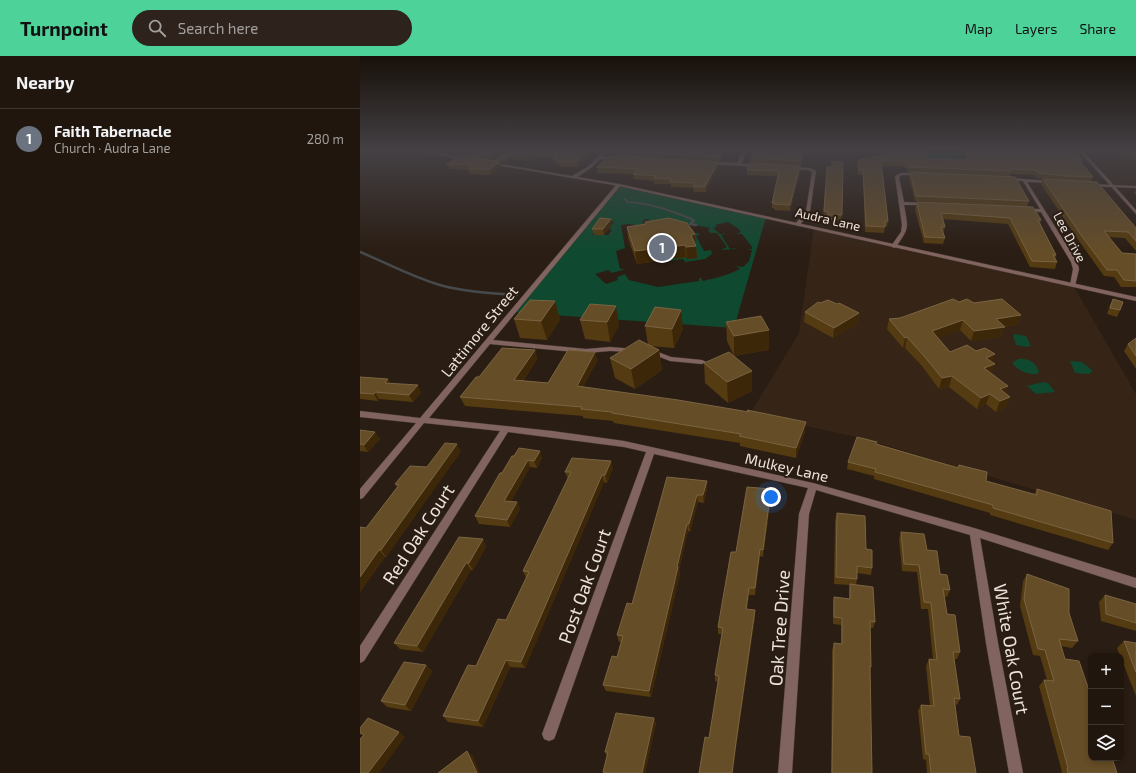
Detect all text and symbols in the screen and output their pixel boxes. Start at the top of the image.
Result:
search box [132,10,412,46]
text: Turnpoint [20,17,108,40]
icon: search [146,17,168,39]
text: Search here [178,19,258,37]
text: Map [965,20,993,37]
text: Layers [1015,20,1057,37]
text: Share [1079,20,1116,37]
text: Nearby [16,72,74,92]
text: Faith Tabernacle [54,122,171,140]
text: 1 [26,131,32,147]
text: 280 m [307,131,344,147]
text: Church · Audra Lane [54,140,170,156]
street label: Audra Lane [794,204,862,234]
street label: Lee Drive [1050,209,1090,265]
pin: 1 [649,233,675,263]
street label: Lattimore Street [437,282,521,380]
street label: Mulkey Lane [743,449,831,485]
street label: Red Oak Court [378,480,459,588]
your location [761,487,781,507]
street label: Post Oak Court [553,526,615,646]
street label: Oak Tree Drive [764,569,794,687]
street label: White Oak Court [990,582,1034,716]
map controls [1088,653,1124,761]
button: + [1088,653,1124,689]
button: − [1088,689,1124,725]
button: layers [1088,725,1124,761]

